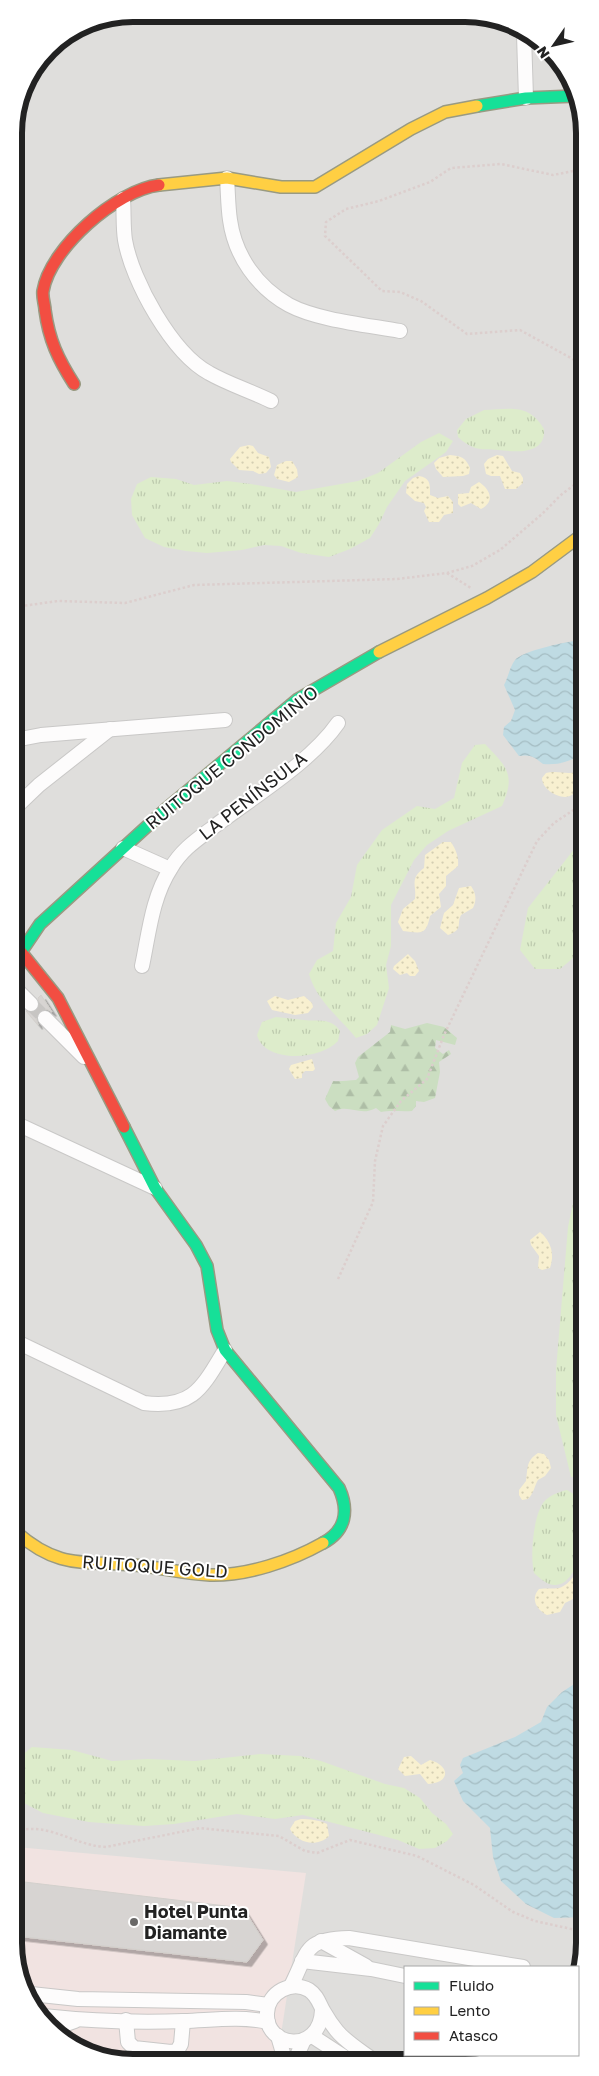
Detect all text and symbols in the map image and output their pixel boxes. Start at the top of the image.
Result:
north arrow [529,20,579,70]
text: N [533,43,553,62]
street label: RUITOQUE CONDOMINIO [141,681,322,834]
street label: LA PENÍNSULA [194,746,311,844]
street label: RUITOQUE GOLD [82,1550,229,1582]
place label: Hotel Punta Diamante [144,1900,248,1943]
marker: Hotel Punta Diamante [128,1916,140,1928]
legend [404,1966,579,2056]
text: Fluido [449,1976,494,1994]
text: Lento [449,2001,490,2019]
text: Atasco [449,2026,498,2044]

